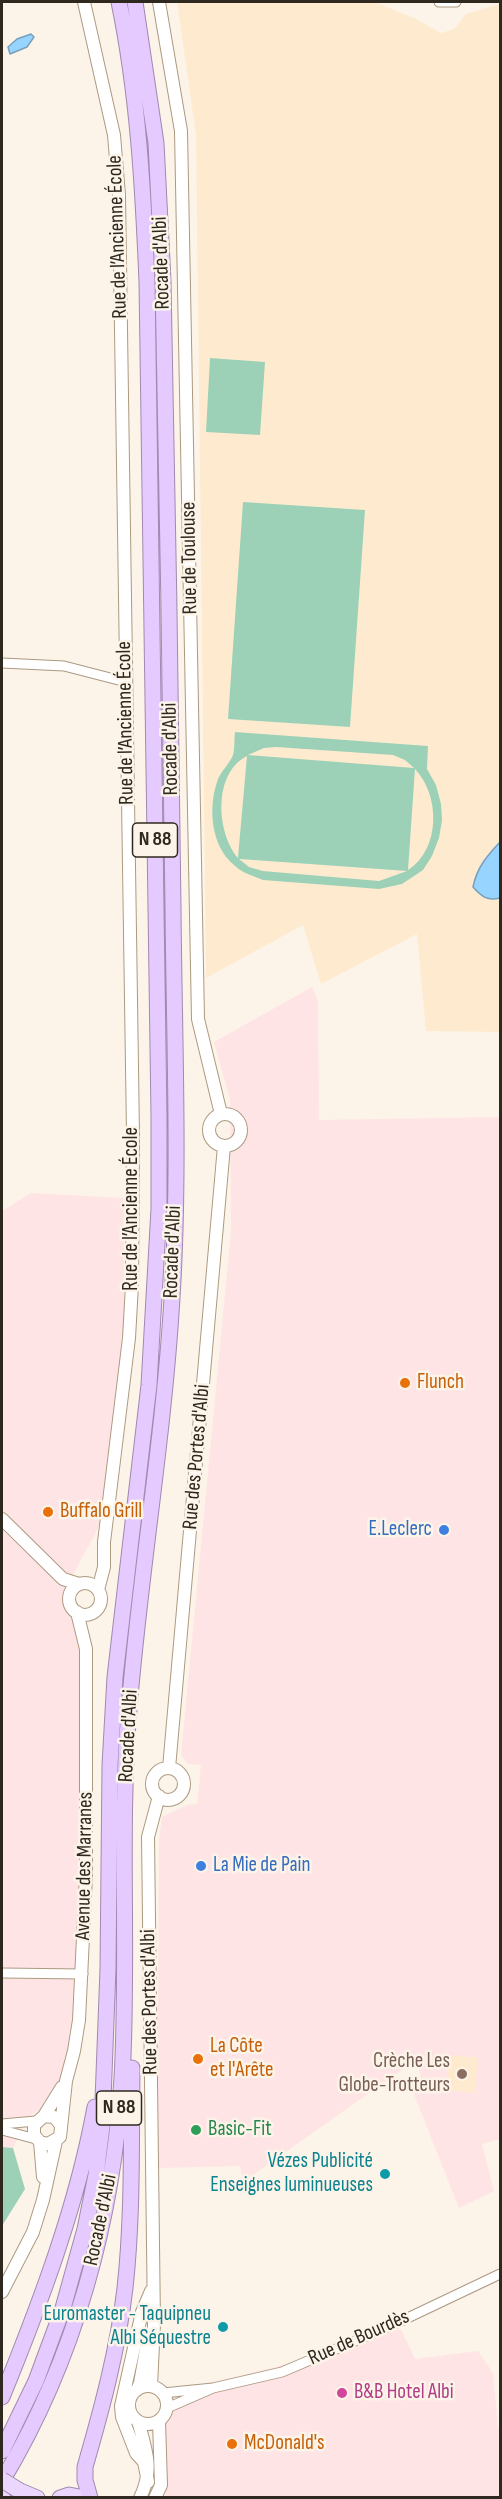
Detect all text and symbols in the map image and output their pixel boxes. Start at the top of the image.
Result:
street label: Rue de l’Ancienne École [103,155,133,319]
street label: Rocade d'Albi [148,216,176,310]
street label: Rue de Toulouse [176,501,204,615]
street label: Rue de l’Ancienne École [112,641,140,805]
street label: Rocade d'Albi [158,702,184,796]
road number: N 88 [132,823,178,857]
street label: Rue de l’Ancienne École [119,1127,145,1291]
street label: Rocade d'Albi [159,1205,187,1299]
place label: Flunch [417,1370,464,1396]
marker: Flunch [398,1376,412,1390]
street label: Rue des Portes d'Albi [178,1383,216,1531]
place label: Buffalo Grill [60,1499,142,1525]
marker: Buffalo Grill [41,1505,55,1519]
place label: E.Leclerc [369,1517,432,1543]
marker: E.Leclerc [437,1523,451,1537]
street label: Rocade d'Albi [114,1689,144,1783]
street label: Avenue des Marranes [71,1792,99,1940]
place label: La Mie de Pain [213,1853,310,1879]
marker: La Mie de Pain [194,1859,208,1873]
street label: Rue des Portes d'Albi [136,1929,164,2075]
place label: La Côte et l'Arête [210,2034,273,2084]
place label: Crèche Les Globe-Trotteurs [339,2049,450,2099]
marker: La Côte et l'Arête [191,2052,205,2066]
marker: Crèche Les Globe-Trotteurs [455,2067,469,2081]
road number: N 88 [96,2091,142,2125]
place label: Basic-Fit [208,2117,272,2143]
marker: Basic-Fit [189,2123,203,2137]
place label: Vézes Publicité Enseignes luminueuses [210,2149,373,2199]
marker: Vézes Publicité Enseignes luminueuses [378,2167,392,2181]
street label: Rocade d'Albi [79,2172,123,2268]
place label: Euromaster - Taquipneu Albi Séquestre [43,2302,211,2352]
street label: Rue de Bourdès [305,2305,413,2371]
marker: Euromaster - Taquipneu Albi Séquestre [216,2320,230,2334]
place label: B&B Hotel Albi [354,2380,454,2406]
marker: B&B Hotel Albi [335,2386,349,2400]
place label: McDonald's [244,2431,324,2457]
marker: McDonald's [225,2437,239,2451]

